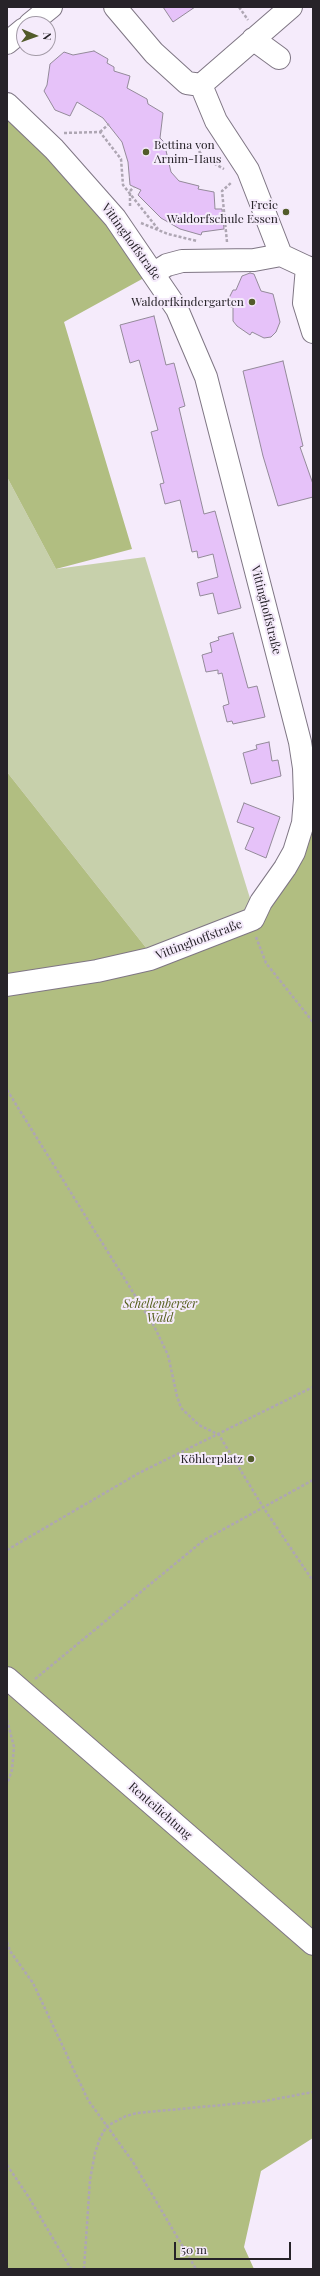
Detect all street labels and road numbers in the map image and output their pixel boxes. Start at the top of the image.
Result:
street label: Vittinghoffstraße [98,201,164,283]
street label: Vittinghoffstraße [248,564,284,656]
street label: Vittinghoffstraße [154,917,244,963]
street label: Renteilichtung [125,1780,195,1842]

